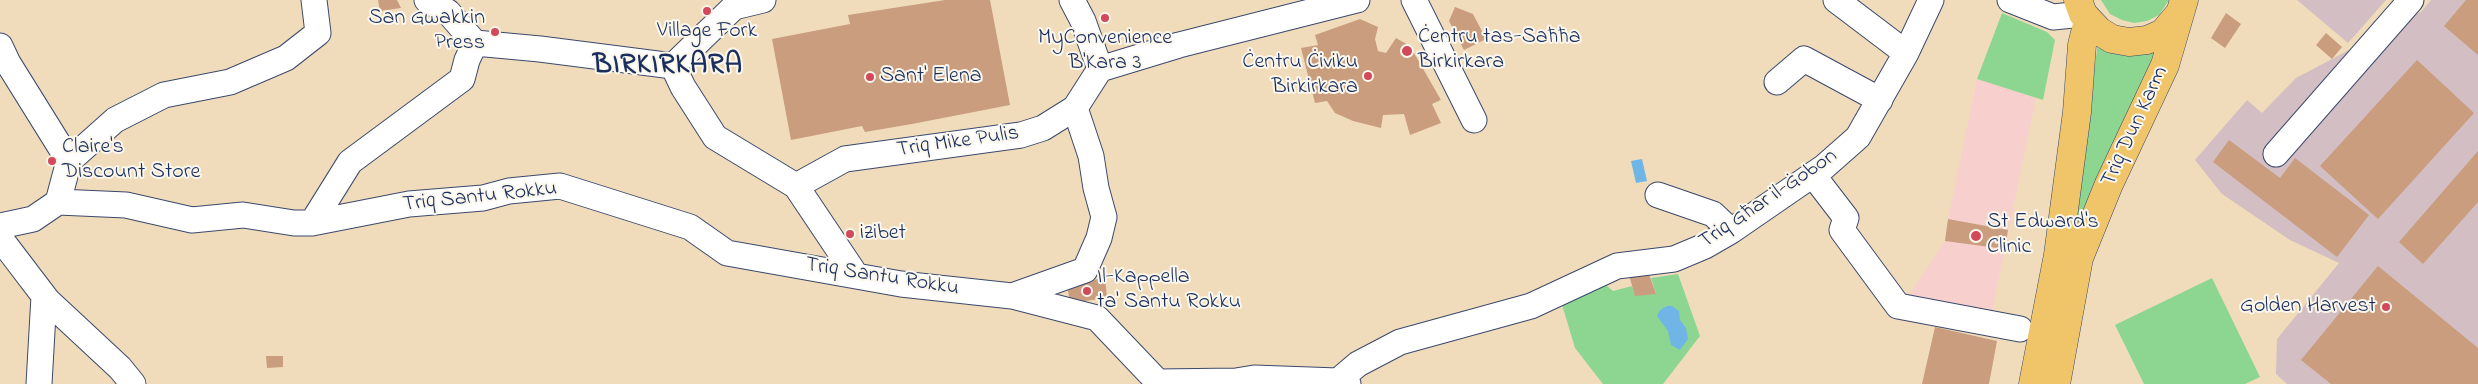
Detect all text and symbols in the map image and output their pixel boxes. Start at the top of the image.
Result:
marker: Village Fork [701,5,713,17]
place label: San Gwakkin Press [368,6,485,58]
marker: MyConvenience B'Kara 3 [1099,12,1111,24]
place label: Village Fork [657,19,757,45]
place label: Ċentru tas-Saħħa Birkirkara [1418,25,1581,76]
marker: San Gwakkin Press [489,26,501,38]
place label: MyConvenience B'Kara 3 [1038,26,1172,78]
marker: Ċentru tas-Saħħa Birkirkara [1400,44,1414,58]
district label: BIRKIRKARA [592,50,744,84]
place label: Ċentru Ċiviku Birkirkara [1242,50,1358,101]
street label: Triq Dun Karm [2097,63,2175,191]
place label: Sant' Elena [880,64,982,90]
marker: Ċentru Ċiviku Birkirkara [1362,70,1374,82]
marker: Sant' Elena [864,71,876,83]
street label: Triq Mike Pulis [895,121,1021,165]
place label: Claire's Discount Store [62,135,200,186]
street label: Triq Għar il-Ġobon [1695,144,1843,256]
marker: Claire's Discount Store [46,155,58,167]
street label: Triq Santu Rokku [402,177,558,219]
place label: St Edward's Clinic [1987,210,2099,262]
place label: izibet [860,221,906,247]
marker: izibet [844,228,856,240]
marker: St Edward's Clinic [1969,229,1983,243]
street label: Triq Santu Rokku [803,253,961,303]
place label: Il-Kappella ta' Santu Rokku [1097,265,1241,316]
marker: Il-Kappella ta' Santu Rokku [1081,285,1093,297]
place label: Golden Harvest [2240,294,2376,320]
marker: Golden Harvest [2380,301,2392,313]

